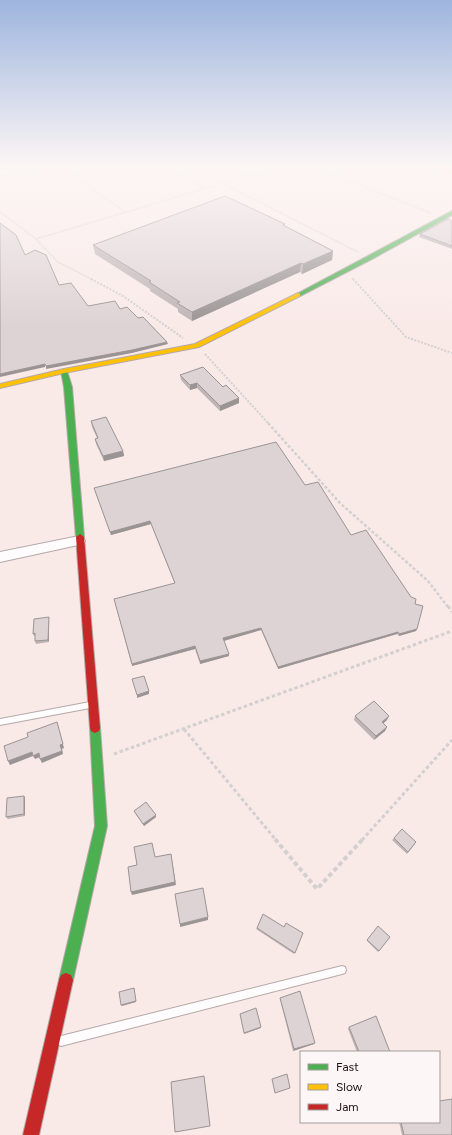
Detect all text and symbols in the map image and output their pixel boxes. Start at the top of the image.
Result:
legend [300,1051,440,1123]
text: Fast [336,1060,359,1074]
text: Slow [336,1080,363,1094]
text: Jam [336,1100,359,1114]

